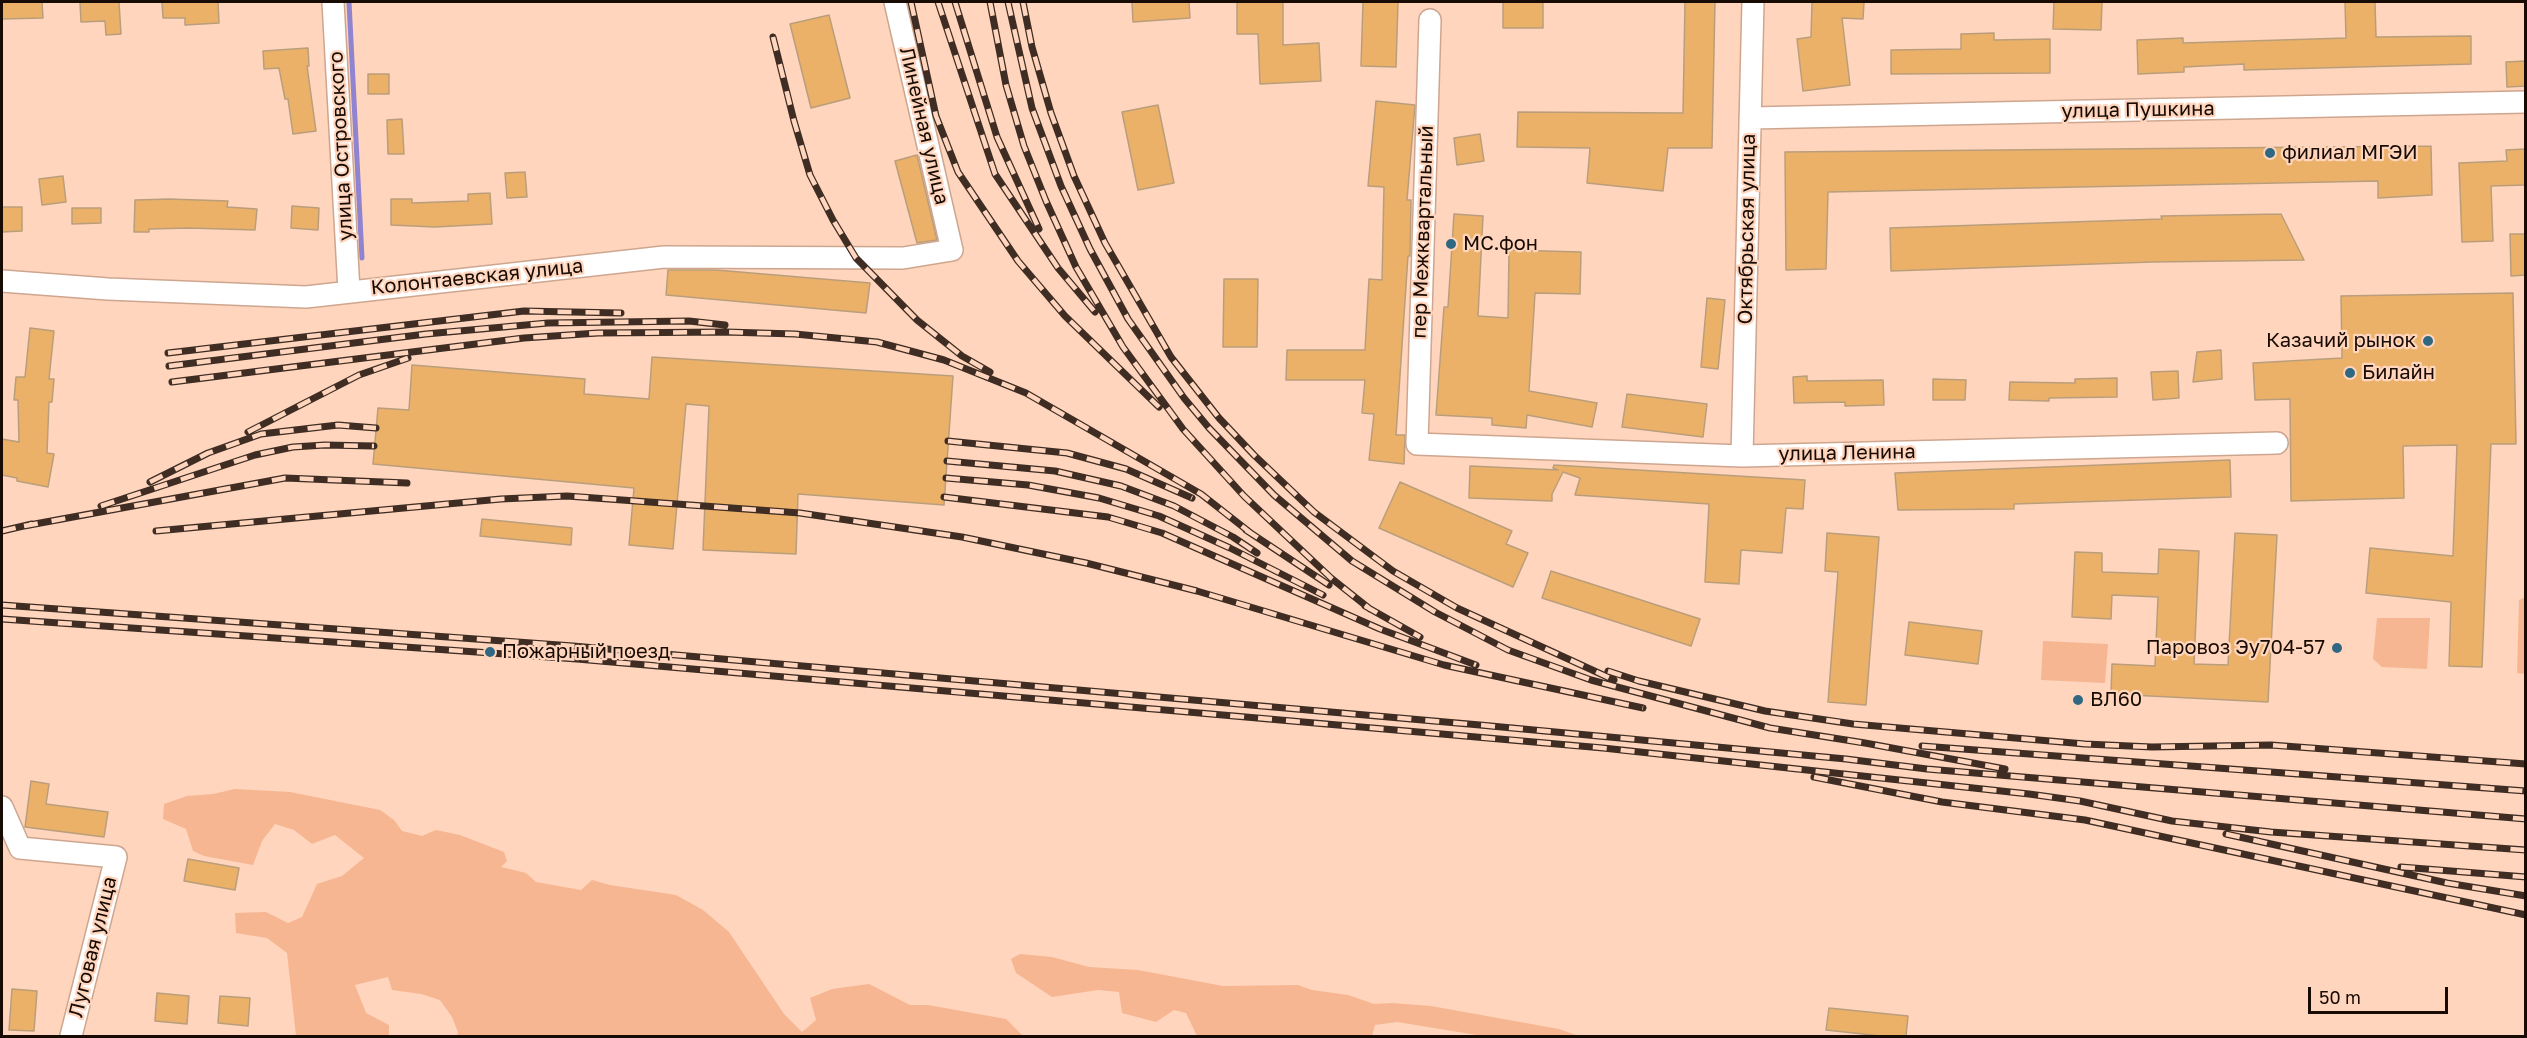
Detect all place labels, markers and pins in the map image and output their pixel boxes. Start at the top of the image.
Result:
place label: филиал МГЭИ [2282,141,2418,165]
marker: филиал МГЭИ [2263,146,2277,160]
place label: МС.фон [1463,232,1538,256]
marker: МС.фон [1444,237,1458,251]
place label: Казачий рынок [2266,329,2416,353]
marker: Казачий рынок [2421,334,2435,348]
place label: Билайн [2362,361,2435,385]
marker: Билайн [2343,366,2357,380]
place label: Паровоз Эу704-57 [2146,636,2325,660]
place label: Пожарный поезд [502,640,670,664]
marker: Паровоз Эу704-57 [2330,641,2344,655]
marker: Пожарный поезд [483,645,497,659]
place label: ВЛ60 [2090,688,2142,712]
marker: ВЛ60 [2071,693,2085,707]

